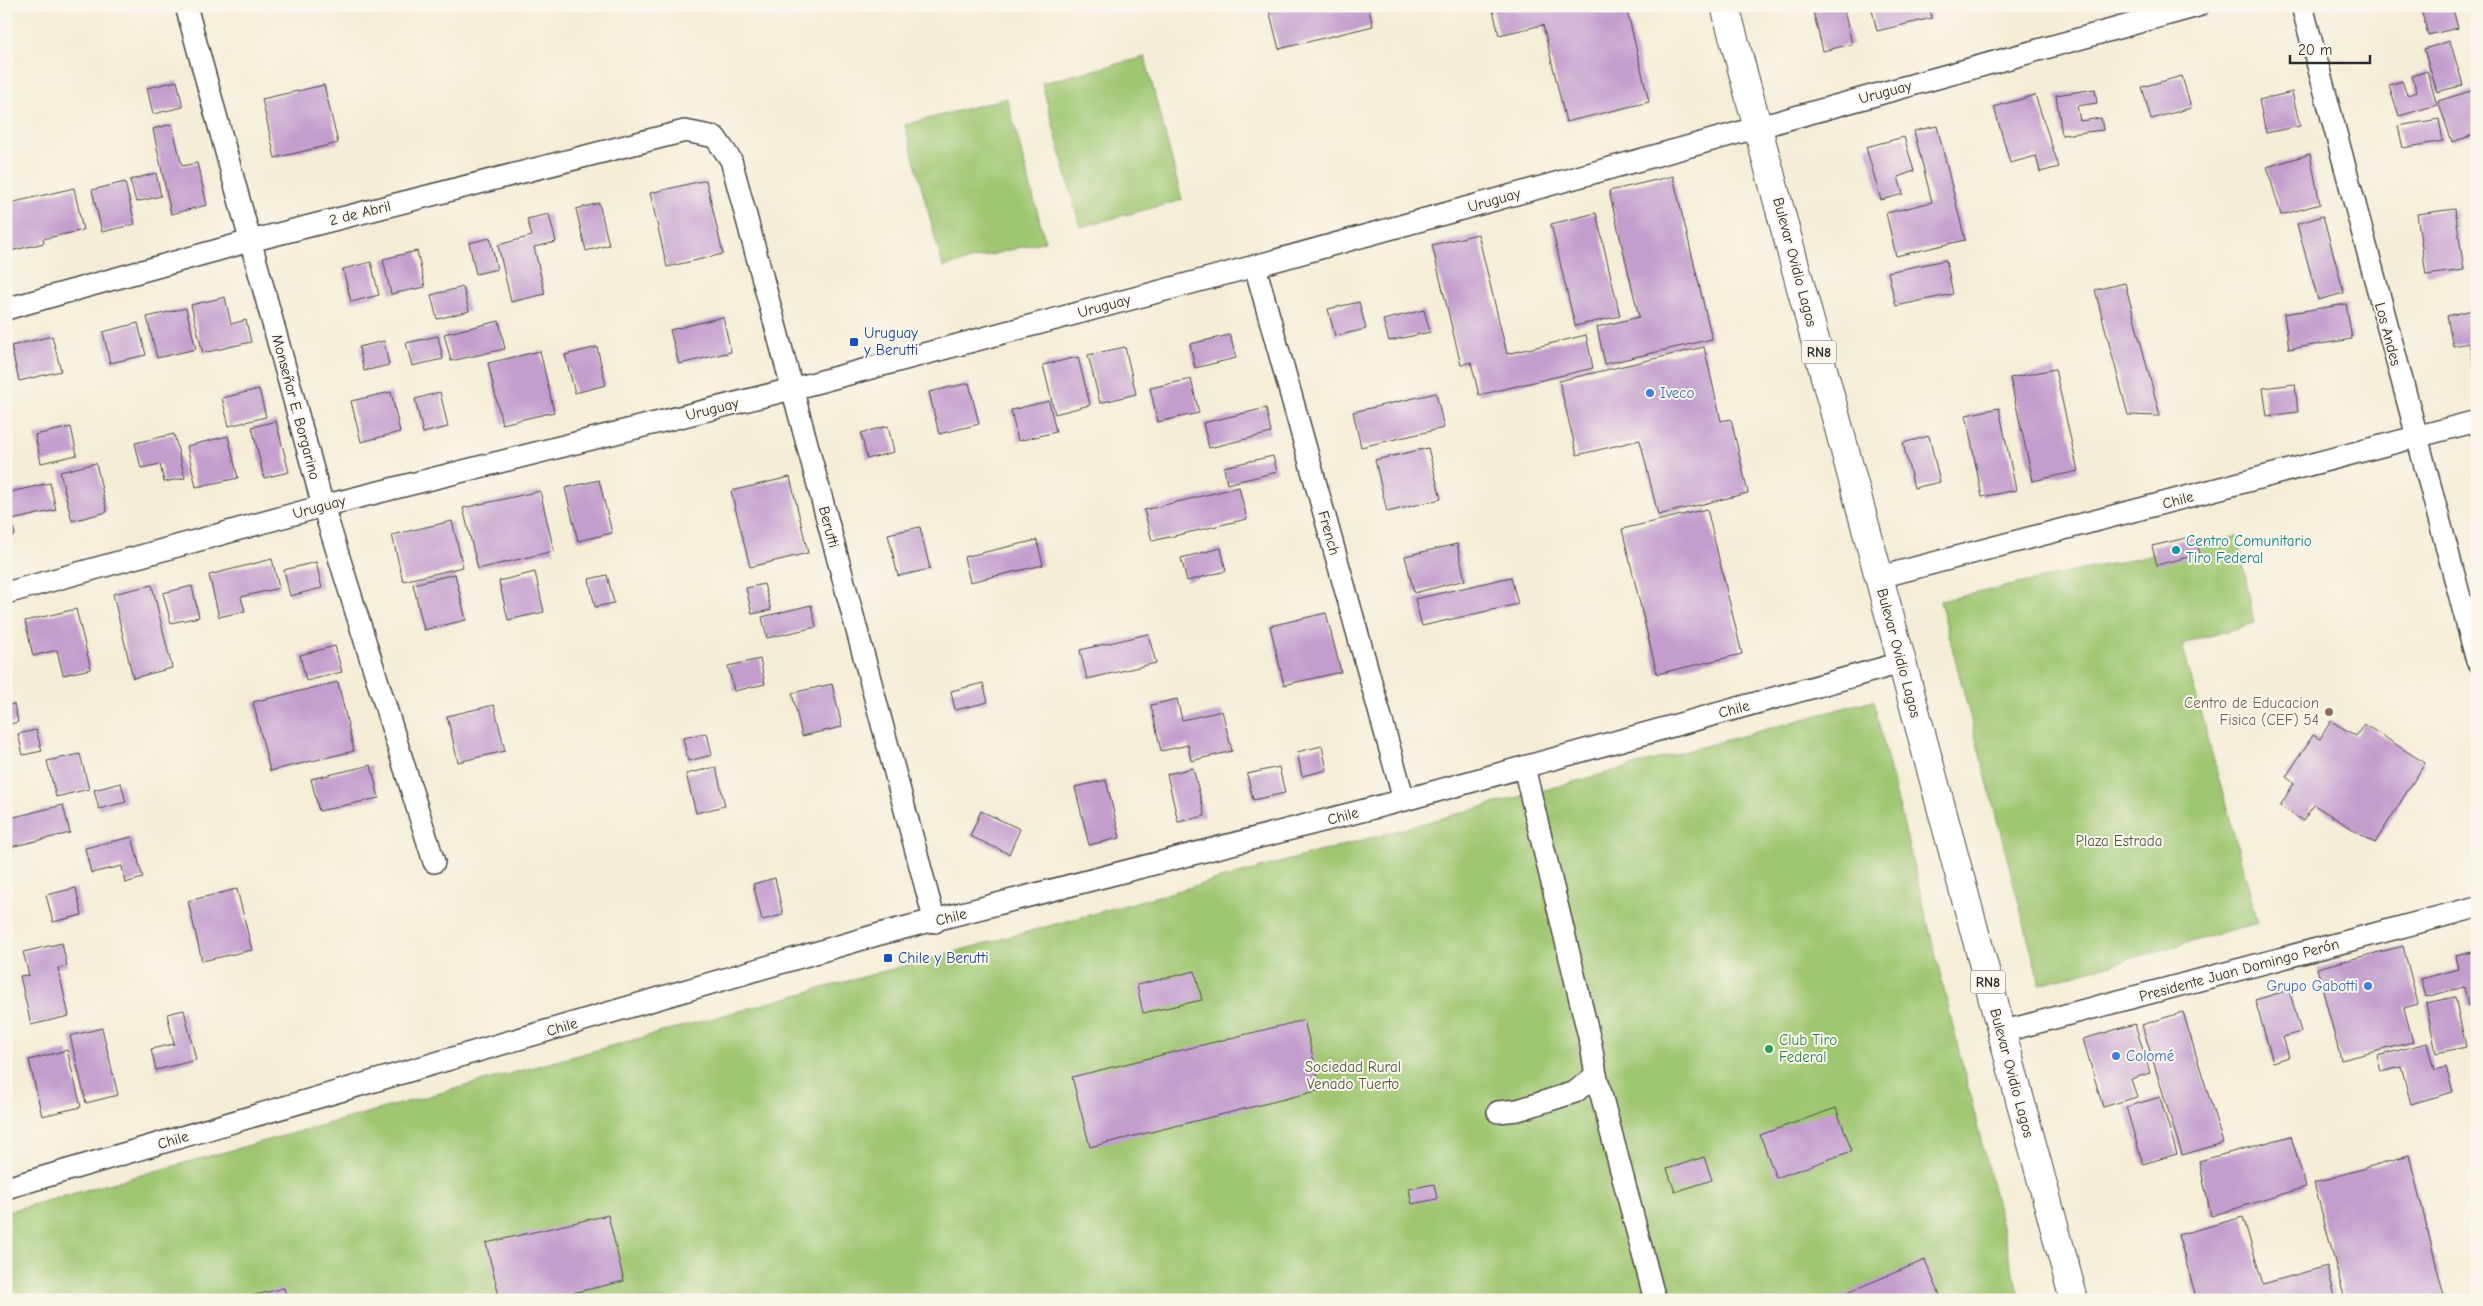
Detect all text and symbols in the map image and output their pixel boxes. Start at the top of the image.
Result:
scale bar [2290,32,2370,64]
text: 20 m [2298,41,2332,59]
street label: Uruguay [1857,76,1914,108]
street label: Uruguay [1466,184,1523,216]
street label: Bulevar Ovidio Lagos [1769,195,1821,329]
street label: 2 de Abril [327,197,393,229]
street label: Uruguay [1076,290,1133,322]
street label: Los Andes [2371,300,2405,368]
place label: Uruguay y Berutti [863,324,918,359]
street label: Monseñor E. Borgarino [268,332,324,482]
marker: Uruguay y Berutti [848,336,860,348]
road number: RN8 [1802,341,1836,364]
place label: Iveco [1660,384,1695,402]
marker: Iveco [1644,387,1656,399]
street label: Uruguay [684,394,741,424]
street label: Chile [2160,487,2196,513]
street label: Uruguay [291,491,348,523]
street label: Berutti [815,504,843,550]
street label: French [1314,509,1344,557]
place label: Centro Comunitario Tiro Federal [2186,532,2312,567]
marker: Centro Comunitario Tiro Federal [2170,544,2182,556]
street label: Bulevar Ovidio Lagos [1873,586,1925,720]
place label: Centro de Educacion Fisica (CEF) 54 [2184,694,2319,729]
street label: Chile [1716,696,1752,722]
marker: Centro de Educacion Fisica (CEF) 54 [2323,706,2335,718]
street label: Chile [1325,803,1361,829]
park label: Plaza Estrada [2075,832,2163,850]
street label: Chile [934,904,969,930]
street label: Presidente Juan Domingo Perón [2137,935,2341,1005]
place label: Chile y Berutti [898,949,989,967]
marker: Chile y Berutti [882,952,894,964]
road number: RN8 [1970,970,2006,994]
place label: Grupo Gabotti [2266,977,2358,995]
marker: Grupo Gabotti [2362,980,2374,992]
street label: Bulevar Ovidio Lagos [1986,1006,2038,1140]
street label: Chile [544,1014,580,1040]
place label: Club Tiro Federal [1779,1031,1837,1066]
marker: Club Tiro Federal [1763,1043,1775,1055]
place label: Colomé [2126,1047,2175,1065]
marker: Colomé [2110,1050,2122,1062]
park label: Sociedad Rural Venado Tuerto [1305,1058,1401,1093]
street label: Chile [155,1127,191,1153]

